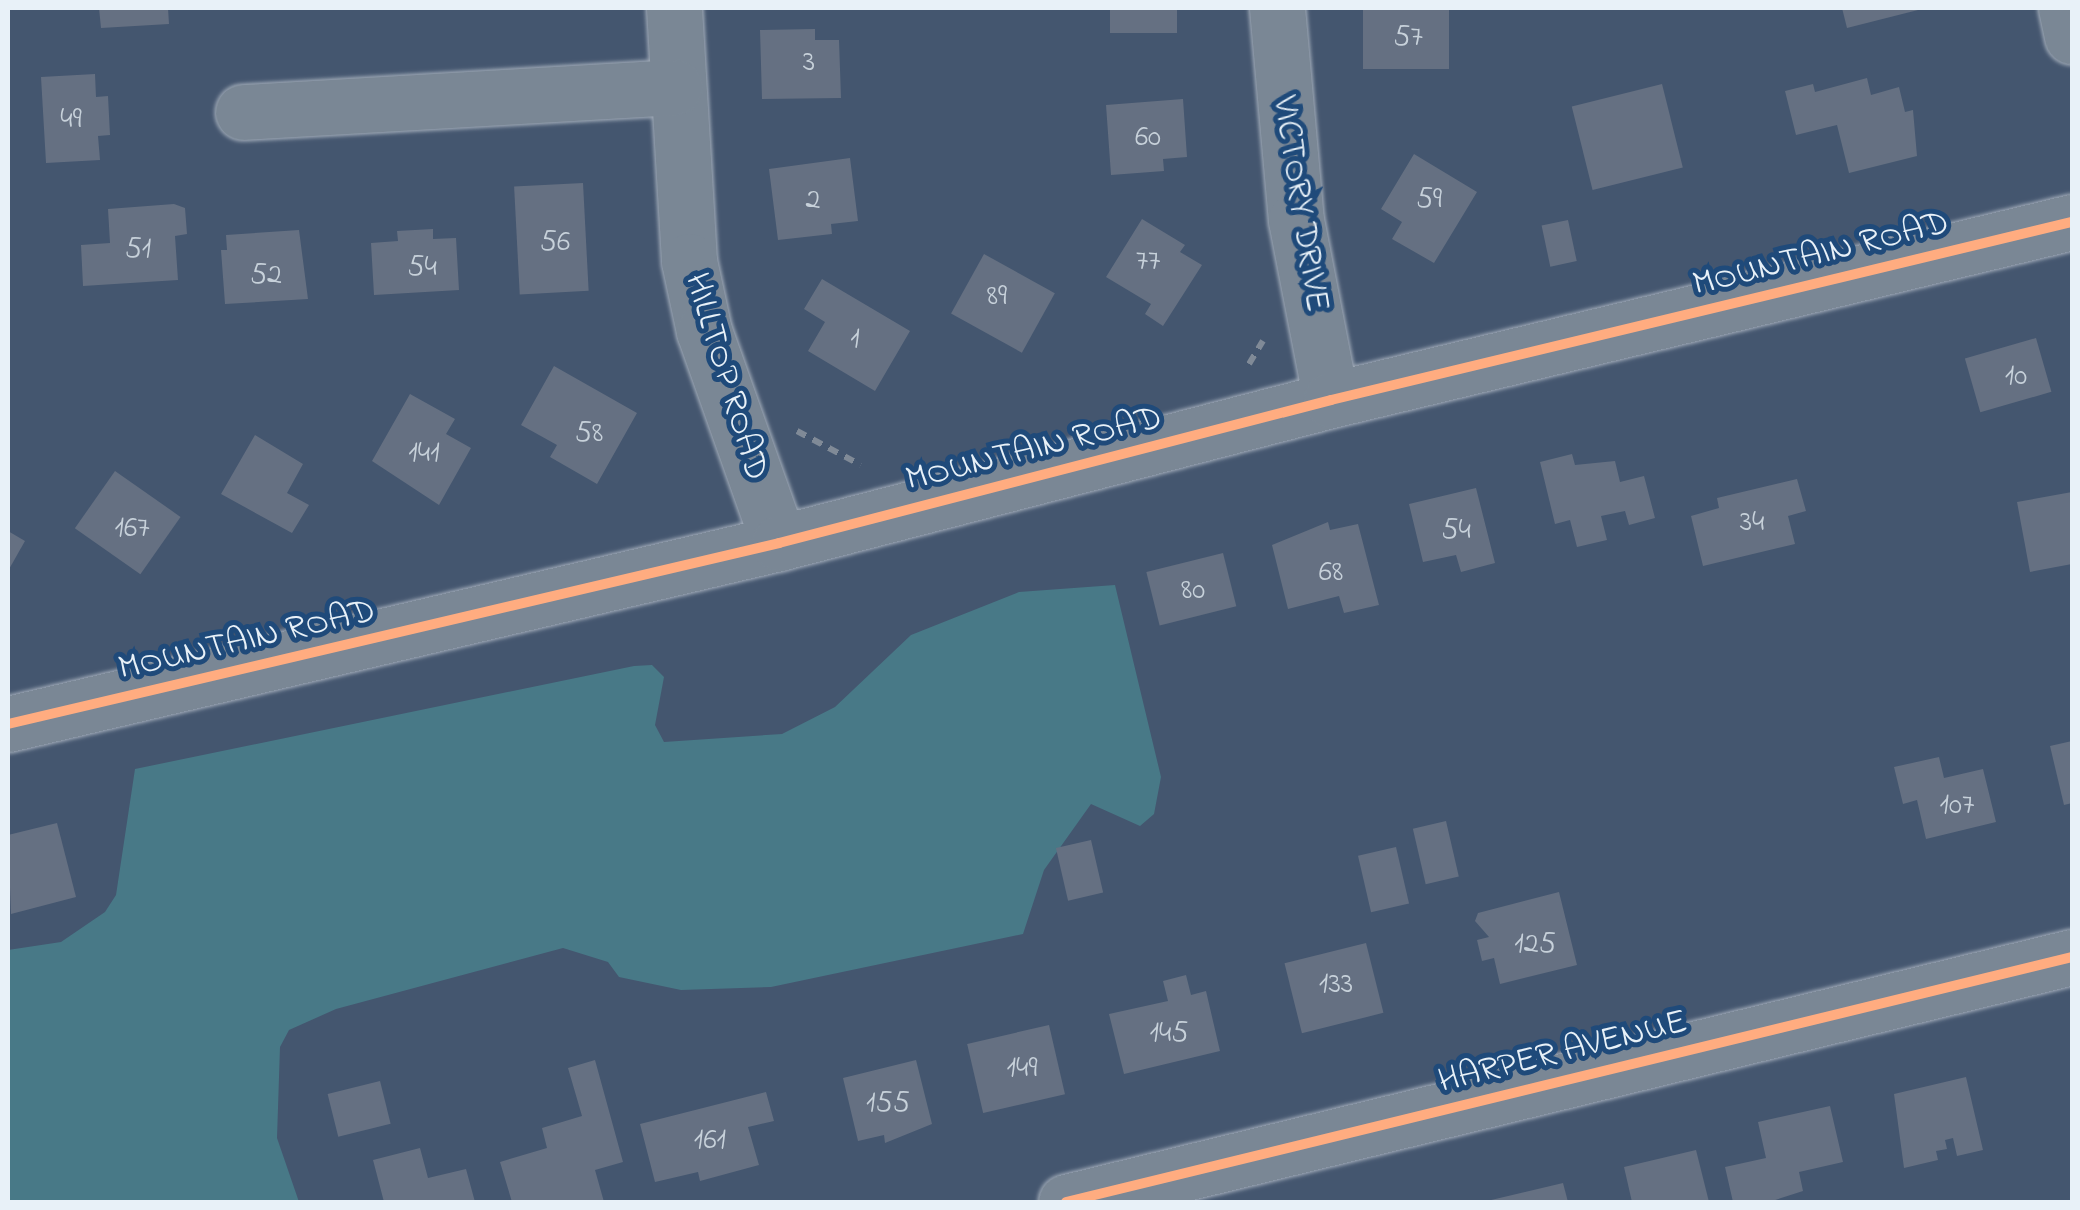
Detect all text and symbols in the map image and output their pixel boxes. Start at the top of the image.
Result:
house number: 57 [1393,20,1423,56]
house number: 3 [803,45,815,81]
street label: VICTORY DRIVE [1261,93,1337,315]
house number: 49 [60,102,82,138]
house number: 60 [1135,120,1161,156]
house number: 59 [1416,182,1442,218]
house number: 2 [806,183,820,219]
street label: MOUNTAIN ROAD [1689,203,1953,307]
house number: 56 [540,225,570,261]
house number: 51 [125,232,151,268]
house number: 77 [1136,244,1160,280]
house number: 54 [407,250,437,286]
house number: 52 [250,258,282,294]
street label: HILLTOP ROAD [674,268,776,486]
house number: 89 [987,279,1007,315]
house number: 1 [850,322,860,358]
house number: 10 [2005,359,2027,395]
street label: MOUNTAIN ROAD [902,398,1166,502]
house number: 58 [575,416,603,452]
house number: 141 [408,436,440,472]
house number: 34 [1740,505,1764,541]
house number: 167 [114,511,150,547]
house number: 54 [1441,513,1471,549]
house number: 68 [1319,555,1343,591]
house number: 80 [1181,573,1205,609]
street label: MOUNTAIN ROAD [115,591,379,691]
house number: 107 [1940,788,1974,824]
house number: 125 [1514,927,1556,963]
house number: 133 [1319,967,1353,1003]
street label: HARPER AVENUE [1434,1002,1692,1104]
house number: 145 [1149,1016,1189,1052]
house number: 149 [1007,1051,1037,1087]
house number: 155 [866,1086,910,1122]
house number: 161 [694,1123,726,1159]

